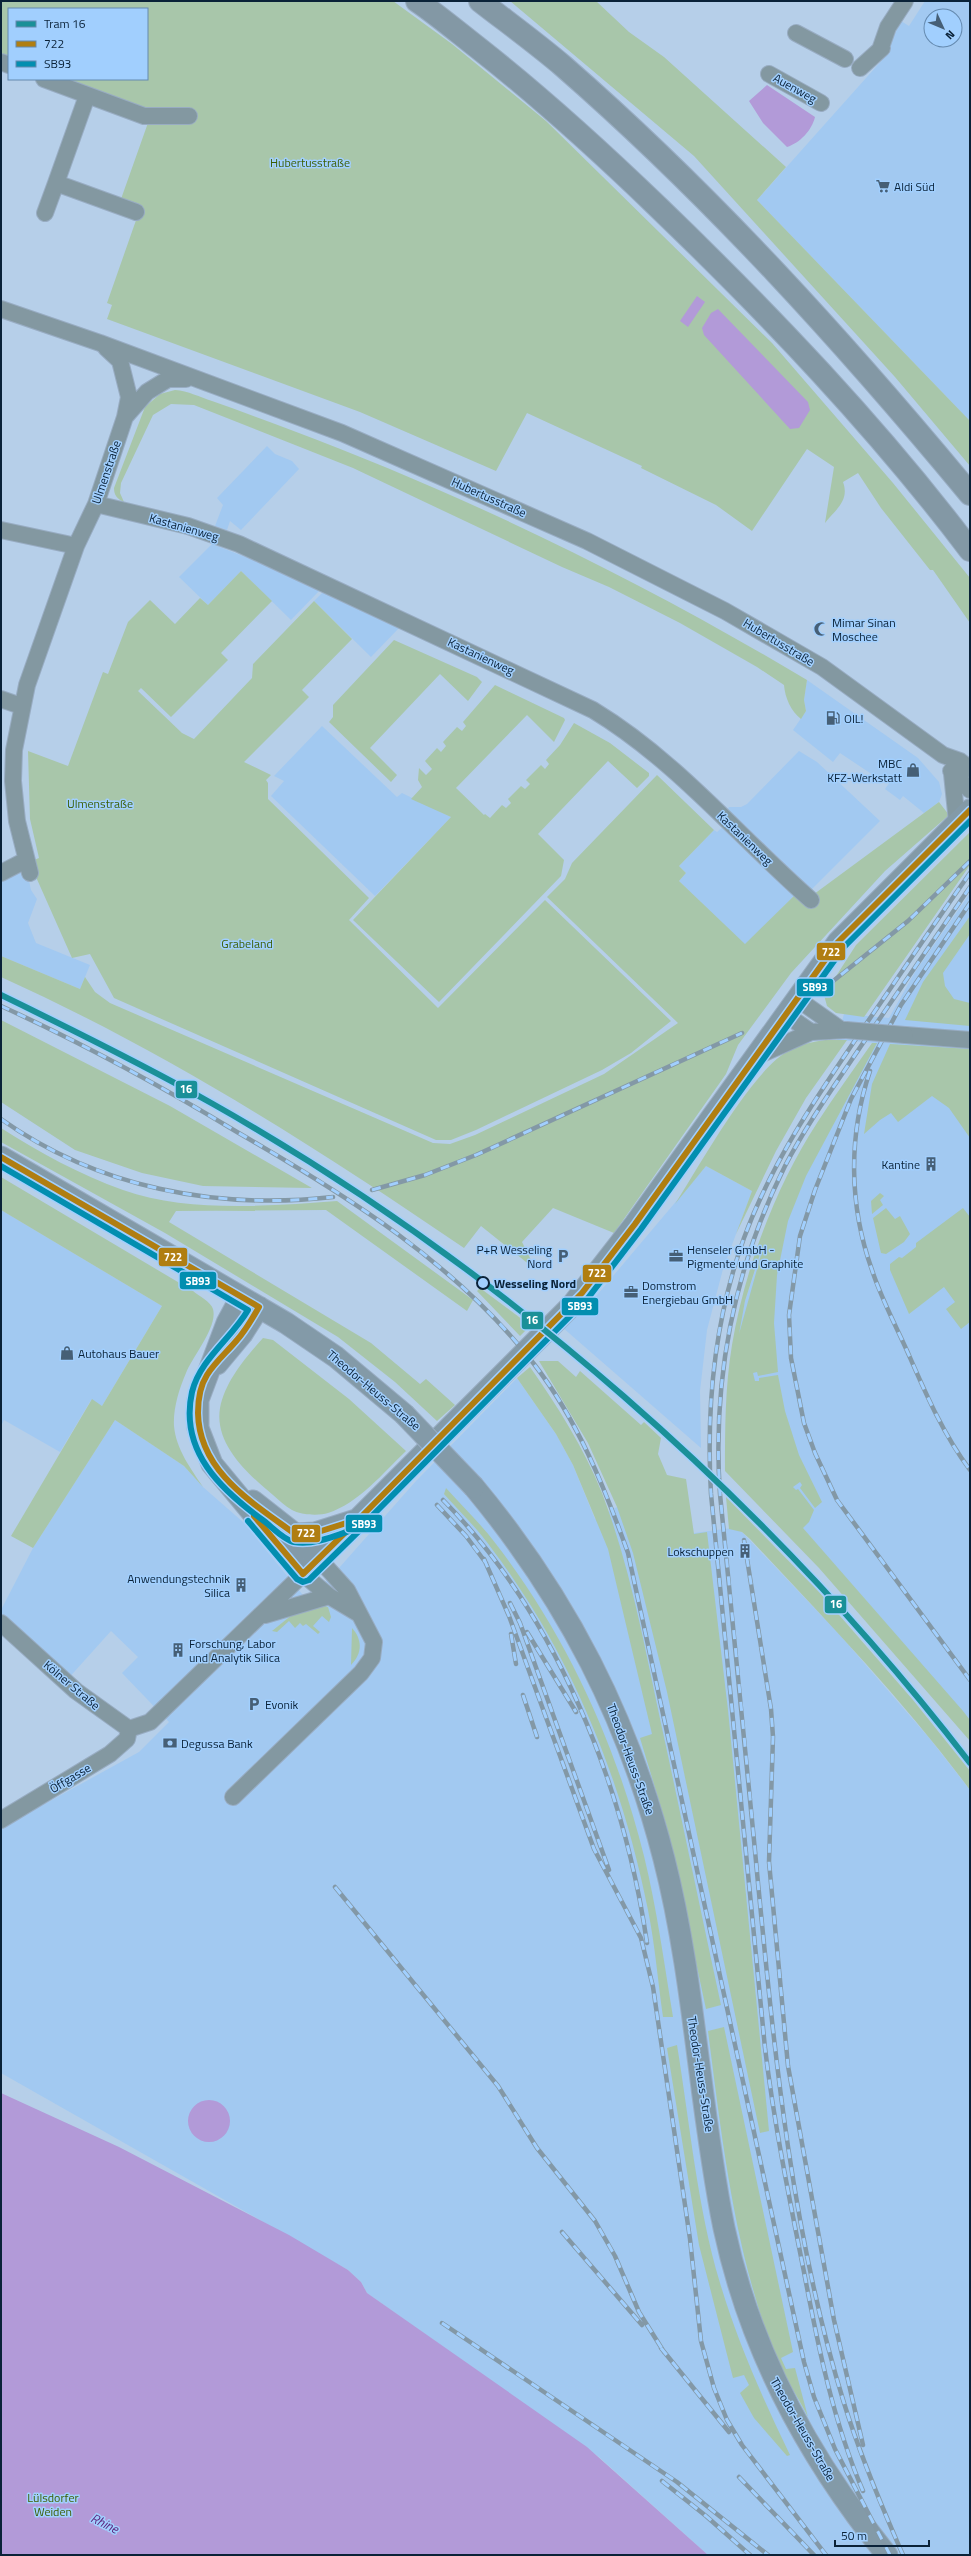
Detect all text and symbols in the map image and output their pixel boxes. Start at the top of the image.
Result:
legend [8,8,148,80]
north arrow [923,8,963,48]
text: Tram 16 [44,14,86,33]
text: N [942,27,959,43]
text: 722 [44,34,64,53]
text: SB93 [44,54,71,73]
street label: Auenweg [770,68,820,108]
park label: Hubertusstraße [270,153,350,172]
place label: Aldi Süd [894,177,935,196]
supermarket icon: Aldi Süd [875,178,891,194]
street label: Ulmenstraße [86,438,126,506]
street label: Hubertusstraße [449,472,529,522]
street label: Kastanienweg [147,508,221,546]
street label: Hubertusstraße [740,613,818,671]
place label: Mimar Sinan Moschee [832,613,896,646]
mosque icon: Mimar Sinan Moschee [813,621,829,637]
street label: Kastanienweg [445,632,517,680]
place label: OIL! [844,709,864,728]
fuel station icon: OIL! [825,710,841,726]
place label: MBC KFZ-Werkstatt [827,754,903,787]
shop icon: MBC KFZ-Werkstatt [905,762,921,778]
park label: Ulmenstraße [67,794,133,813]
street label: Kastanienweg [713,806,777,870]
park label: Grabeland [221,934,273,953]
line badge: 722 [816,942,846,961]
text: 722 [822,944,840,960]
line badge: SB93 [796,978,834,997]
text: SB93 [802,979,828,995]
line badge: 16 [175,1080,198,1099]
text: 16 [180,1081,192,1097]
place label: Kantine [881,1155,920,1174]
building icon: Kantine [923,1156,939,1172]
place label: P+R Wesseling Nord [476,1240,552,1273]
place label: Henseler GmbH - Pigmente und Graphite [687,1240,803,1273]
line badge: 722 [158,1247,188,1267]
parking icon: P+R Wesseling Nord [555,1248,571,1264]
office icon: Henseler GmbH - Pigmente und Graphite [668,1248,684,1264]
text: 722 [164,1249,182,1265]
line badge: 722 [582,1264,612,1283]
text: 722 [588,1265,606,1281]
line badge: SB93 [179,1271,217,1290]
text: SB93 [185,1273,211,1289]
place label: Wesseling Nord [494,1274,576,1293]
marker: Wesseling Nord [476,1276,490,1290]
place label: Domstrom Energiebau GmbH [642,1276,733,1309]
office icon: Domstrom Energiebau GmbH [623,1284,639,1300]
line badge: SB93 [561,1297,599,1316]
text: SB93 [567,1298,593,1314]
line badge: 16 [521,1311,544,1330]
text: 16 [526,1312,538,1328]
place label: Autohaus Bauer [78,1344,159,1363]
shop icon: Autohaus Bauer [59,1345,75,1361]
street label: Theodor-Heuss-Straße [323,1345,425,1435]
line badge: SB93 [345,1514,383,1533]
text: SB93 [351,1516,377,1532]
line badge: 722 [291,1524,321,1543]
text: 722 [297,1525,315,1541]
place label: Lokschuppen [667,1542,734,1561]
building icon: Lokschuppen [737,1543,753,1559]
place label: Anwendungstechnik Silica [127,1569,230,1602]
building icon: Anwendungstechnik Silica [233,1577,249,1593]
line badge: 16 [824,1595,847,1614]
text: 16 [830,1596,842,1612]
place label: Forschung, Labor und Analytik Silica [189,1634,280,1667]
building icon: Forschung, Labor und Analytik Silica [170,1642,186,1658]
street label: Kölner Straße [40,1656,104,1714]
place label: Evonik [265,1695,299,1714]
parking icon: Evonik [246,1696,262,1712]
street label: Theodor-Heuss-Straße [602,1701,660,1817]
place label: Degussa Bank [181,1734,253,1753]
bank icon: Degussa Bank [162,1735,178,1751]
street label: Öffgasse [46,1758,94,1798]
street label: Theodor-Heuss-Straße [682,2015,720,2133]
street label: Theodor-Heuss-Straße [766,2374,840,2484]
park label: Lülsdorfer Weiden [27,2488,79,2521]
water label: Rhine [88,2508,123,2539]
scale bar [835,2522,929,2548]
text: 50 m [841,2526,867,2545]

